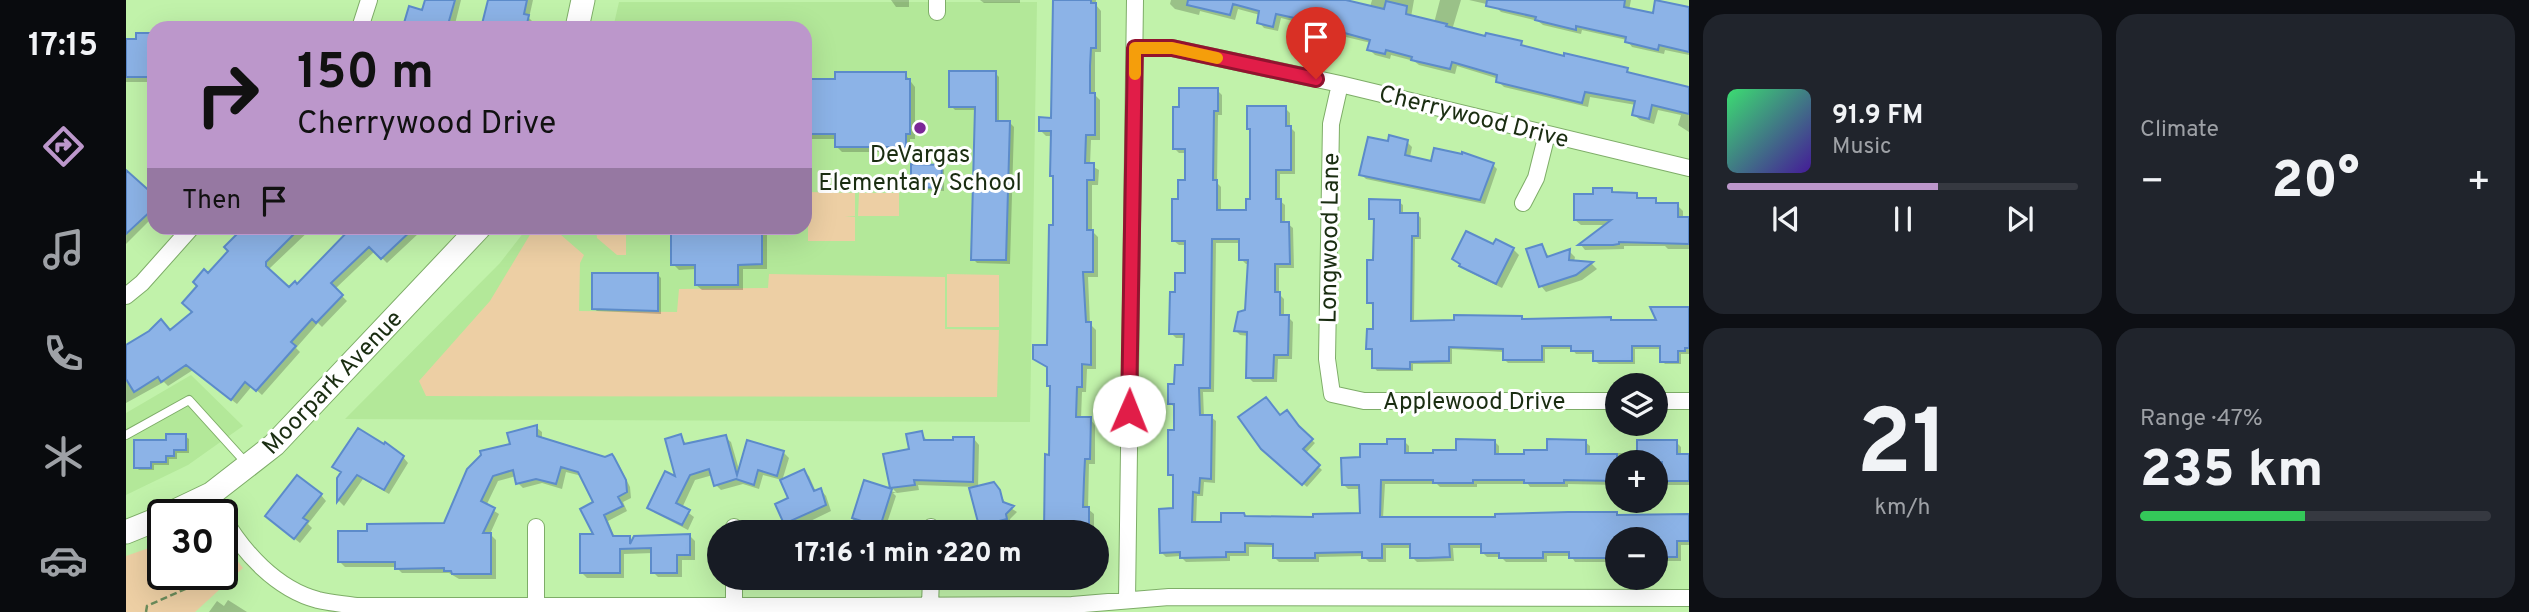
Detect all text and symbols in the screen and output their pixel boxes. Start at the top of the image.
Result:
pin [1286,7,1346,79]
icon: arrive [1297,18,1335,56]
text: 17:15 [28,27,98,67]
text: 150 m [297,44,434,106]
icon: right [182,49,273,140]
street label: Cherrywood Drive [1376,80,1571,156]
text: 91.9 FM [1832,100,1923,133]
text: Cherrywood Drive [297,105,556,145]
text: Climate [2140,116,2219,145]
marker: DeVargas Elementary School [912,120,928,136]
icon: directions [39,122,88,171]
text: Music [1832,133,1892,162]
place label: DeVargas Elementary School [818,141,1022,199]
text: 20° [2271,150,2360,216]
street label: Longwood Lane [1315,152,1347,324]
text: − [2140,159,2165,208]
text: + [2466,159,2491,208]
icon: arrive [255,182,293,220]
text: Then [182,185,241,218]
icon: previous [1767,200,1805,238]
icon: pause [1884,200,1922,238]
icon: next [2001,200,2039,238]
icon: music [39,225,88,274]
street label: Moorpark Avenue [257,305,410,462]
icon: phone [39,329,88,378]
map controls [1605,373,1668,590]
button: layers [1605,373,1668,436]
position arrow [1092,374,1166,448]
street label: Applewood Drive [1383,388,1565,418]
text: 21 [1856,391,1949,506]
text: Range · 47% [2140,405,2263,434]
icon: climate [39,432,88,481]
text: 235 km [2140,439,2323,505]
button: + [1605,450,1668,513]
text: km/h [1875,494,1930,523]
speed limit sign: 30 [147,499,238,590]
button: − [1605,527,1668,590]
icon: car [39,536,88,585]
text: 17:16 · 1 min · 220 m [794,538,1022,571]

